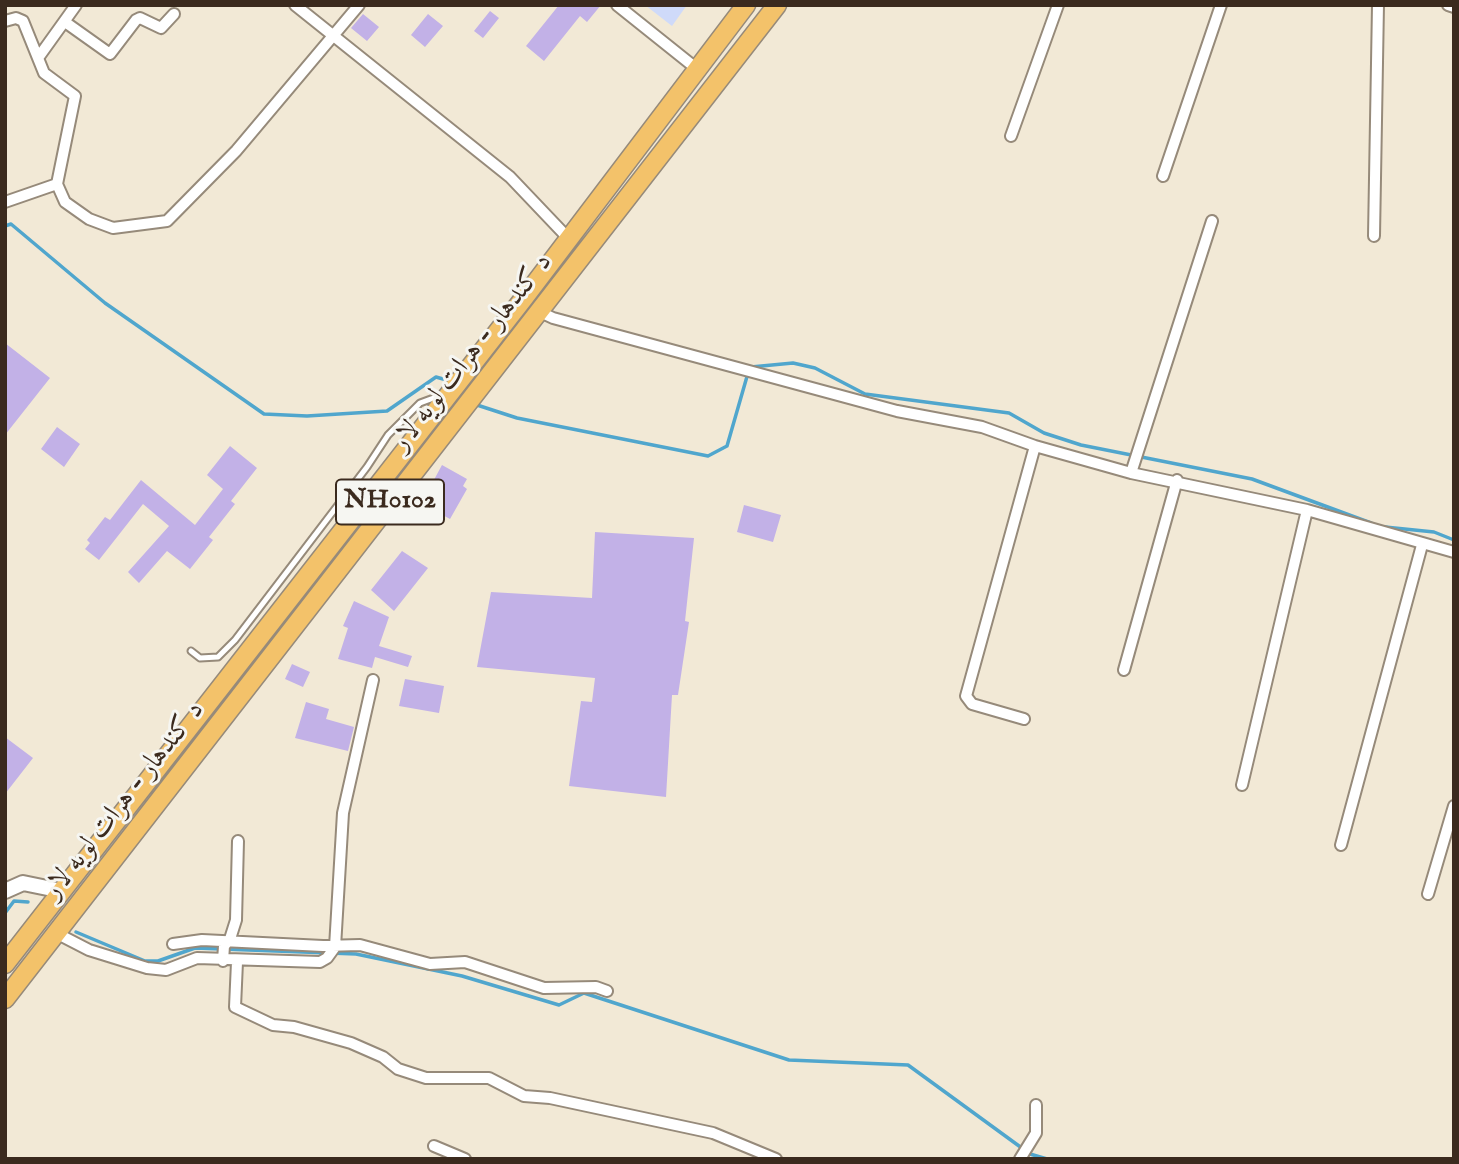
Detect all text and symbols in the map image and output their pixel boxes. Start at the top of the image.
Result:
street label: د کندهار - هرات لويه لار [385,247,561,459]
road number: NH0102 [336,480,444,524]
street label: د کندهار - هرات لويه لار [37,695,213,907]

